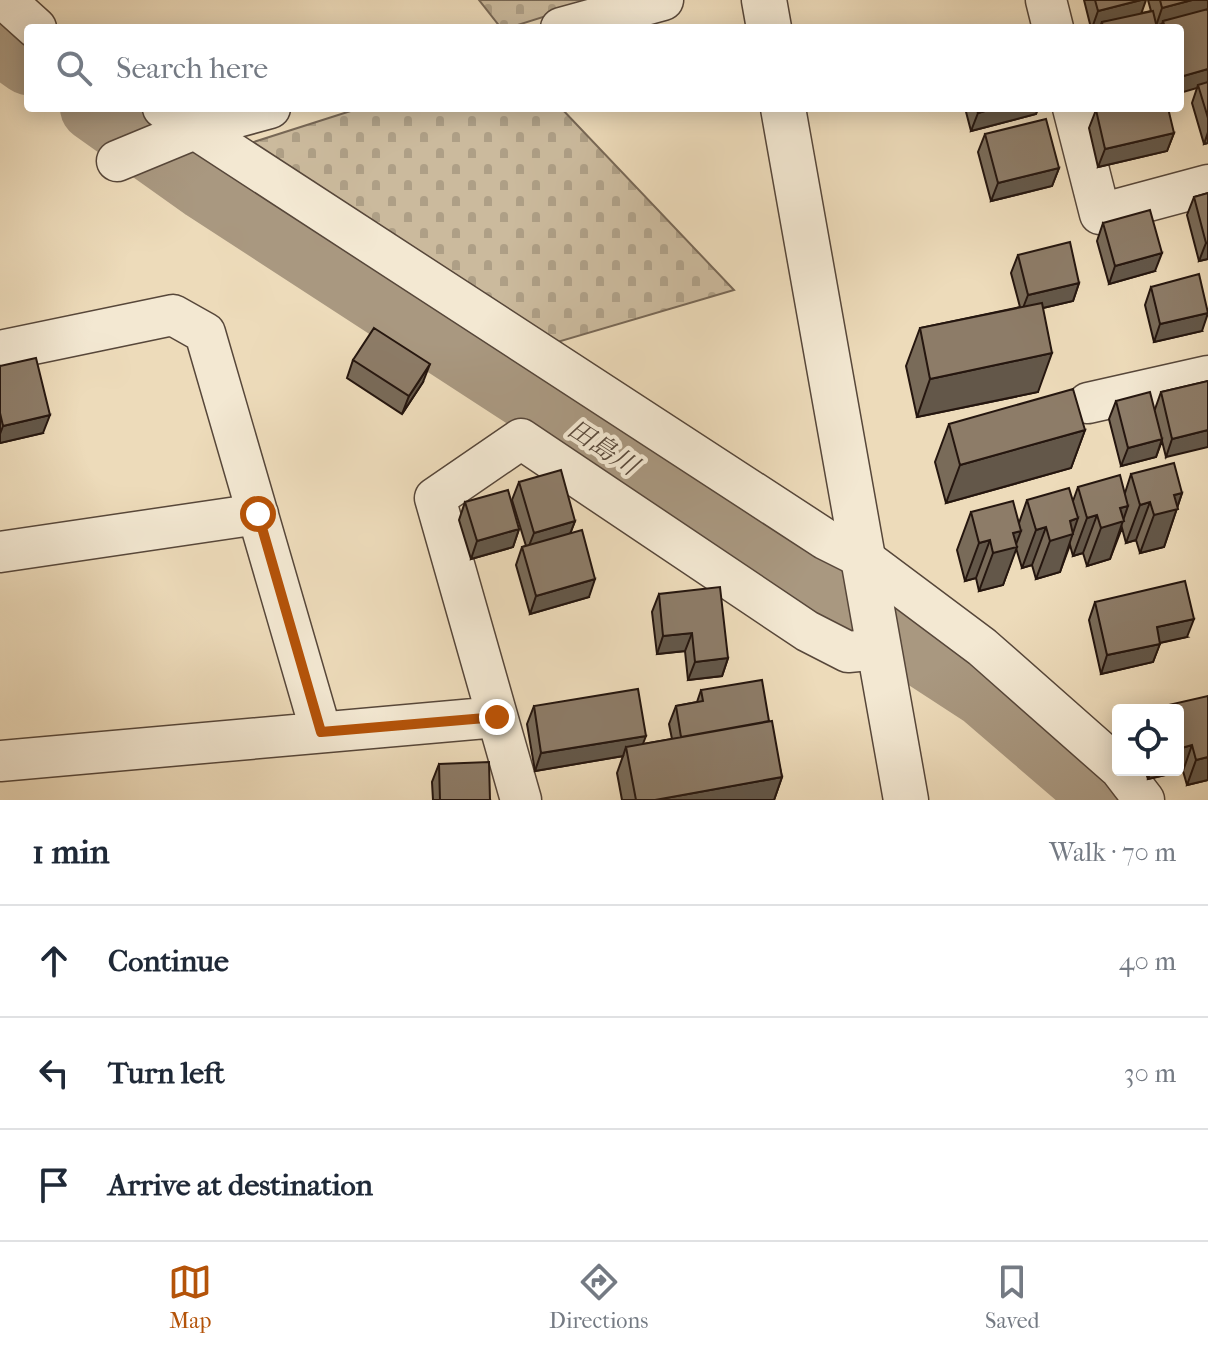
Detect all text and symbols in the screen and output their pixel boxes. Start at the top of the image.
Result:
search box [24,24,1184,112]
icon: search [52,46,96,90]
text: Search here [116,51,268,86]
water label: 田島川 [562,413,646,483]
route start [240,496,276,532]
route end [479,699,515,735]
map controls [1112,704,1184,776]
button: locate [1112,704,1184,776]
text: 1 min [32,832,109,872]
text: Walk · 70 m [1049,837,1176,868]
icon: ahead [32,939,76,983]
text: Continue [108,944,229,979]
text: 40 m [1119,946,1176,977]
icon: left [32,1051,76,1095]
text: Turn left [108,1056,225,1091]
text: 30 m [1124,1058,1176,1089]
icon: arrive [32,1163,76,1207]
text: Arrive at destination [108,1168,373,1203]
tab: Map [168,1260,212,1334]
tab: Directions [549,1260,648,1334]
tab: Saved [985,1260,1040,1334]

